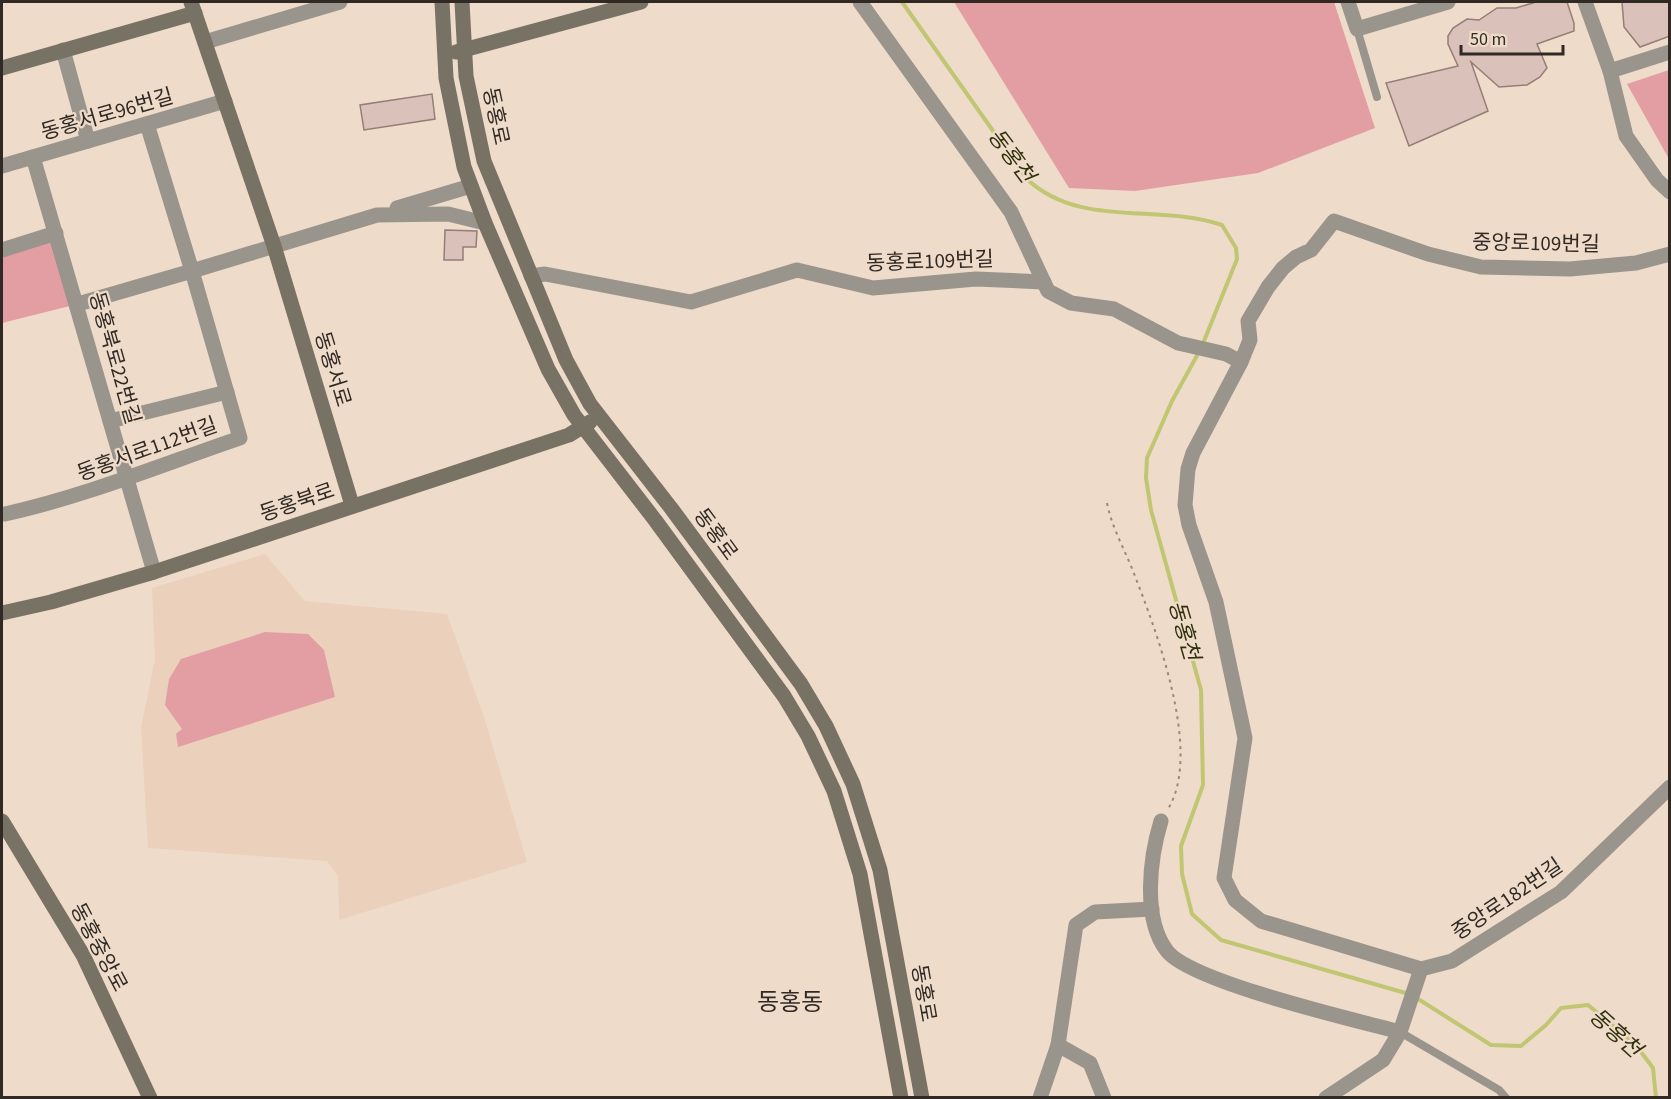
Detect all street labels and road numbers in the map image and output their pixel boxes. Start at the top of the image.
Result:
street label: 동홍서로96번길 [37,81,177,147]
street label: 동홍로 [475,85,517,147]
street label: 중앙로109번길 [1472,227,1600,259]
street label: 동홍로109번길 [866,244,994,278]
street label: 동홍북로22번길 [82,288,148,428]
street label: 동홍서로 [307,328,359,410]
street label: 동홍서로112번길 [73,410,221,488]
street label: 동홍북로 [256,475,338,529]
street label: 동홍로 [687,502,745,566]
street label: 중앙로182번길 [1446,851,1568,947]
street label: 동홍중앙로 [63,897,135,997]
street label: 동홍로 [904,962,944,1024]

